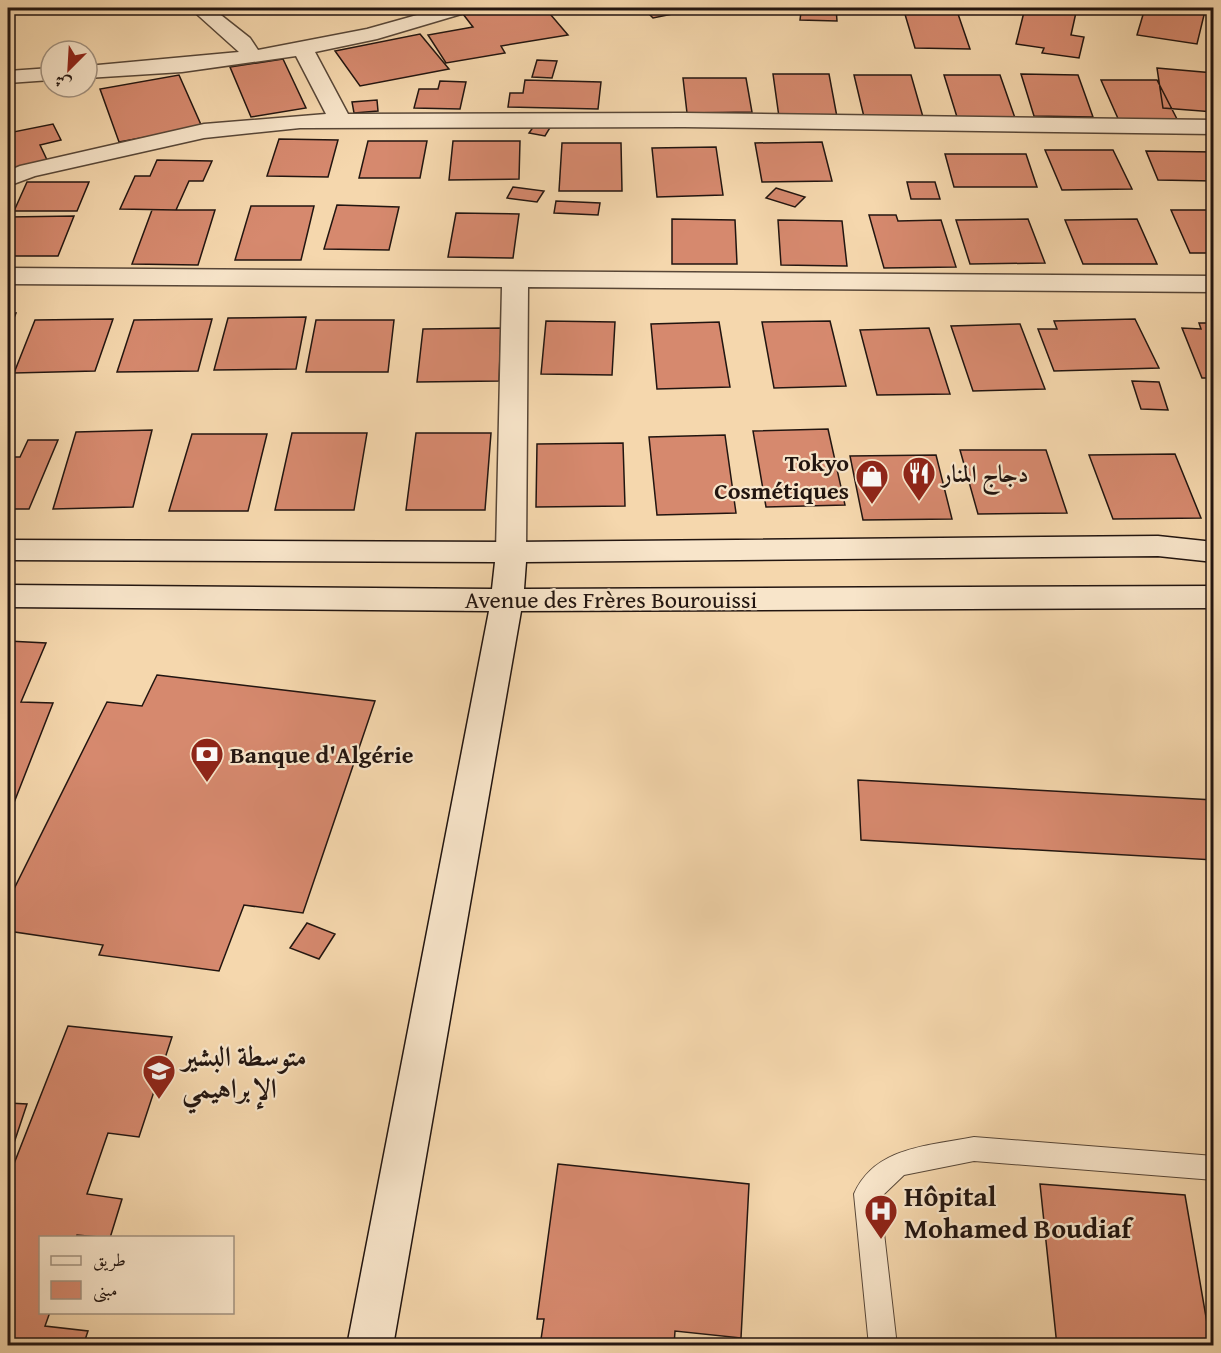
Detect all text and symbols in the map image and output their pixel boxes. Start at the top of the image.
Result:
north arrow [39,39,99,99]
text: ش [51,69,75,97]
place label: Tokyo Cosmétiques [714,445,849,508]
restaurant icon: دجاج المنار [901,455,937,502]
place label: دجاج المنار [939,456,1029,496]
shop icon: Tokyo Cosmétiques [854,458,890,505]
street label: Avenue des Frères Bourouissi [465,582,758,617]
bank icon: Banque d'Algérie [189,736,225,783]
place label: Banque d'Algérie [230,737,414,772]
place label: متوسطة البشير الإبراهيمي [179,1035,307,1114]
school or university icon: متوسطة البشير الإبراهيمي [141,1053,177,1100]
place label: Hôpital Mohamed Boudiaf [904,1175,1134,1248]
hospital icon: Hôpital Mohamed Boudiaf [863,1193,899,1240]
legend [39,1236,234,1314]
text: طريق [93,1246,126,1273]
text: مبنى [93,1276,118,1303]

